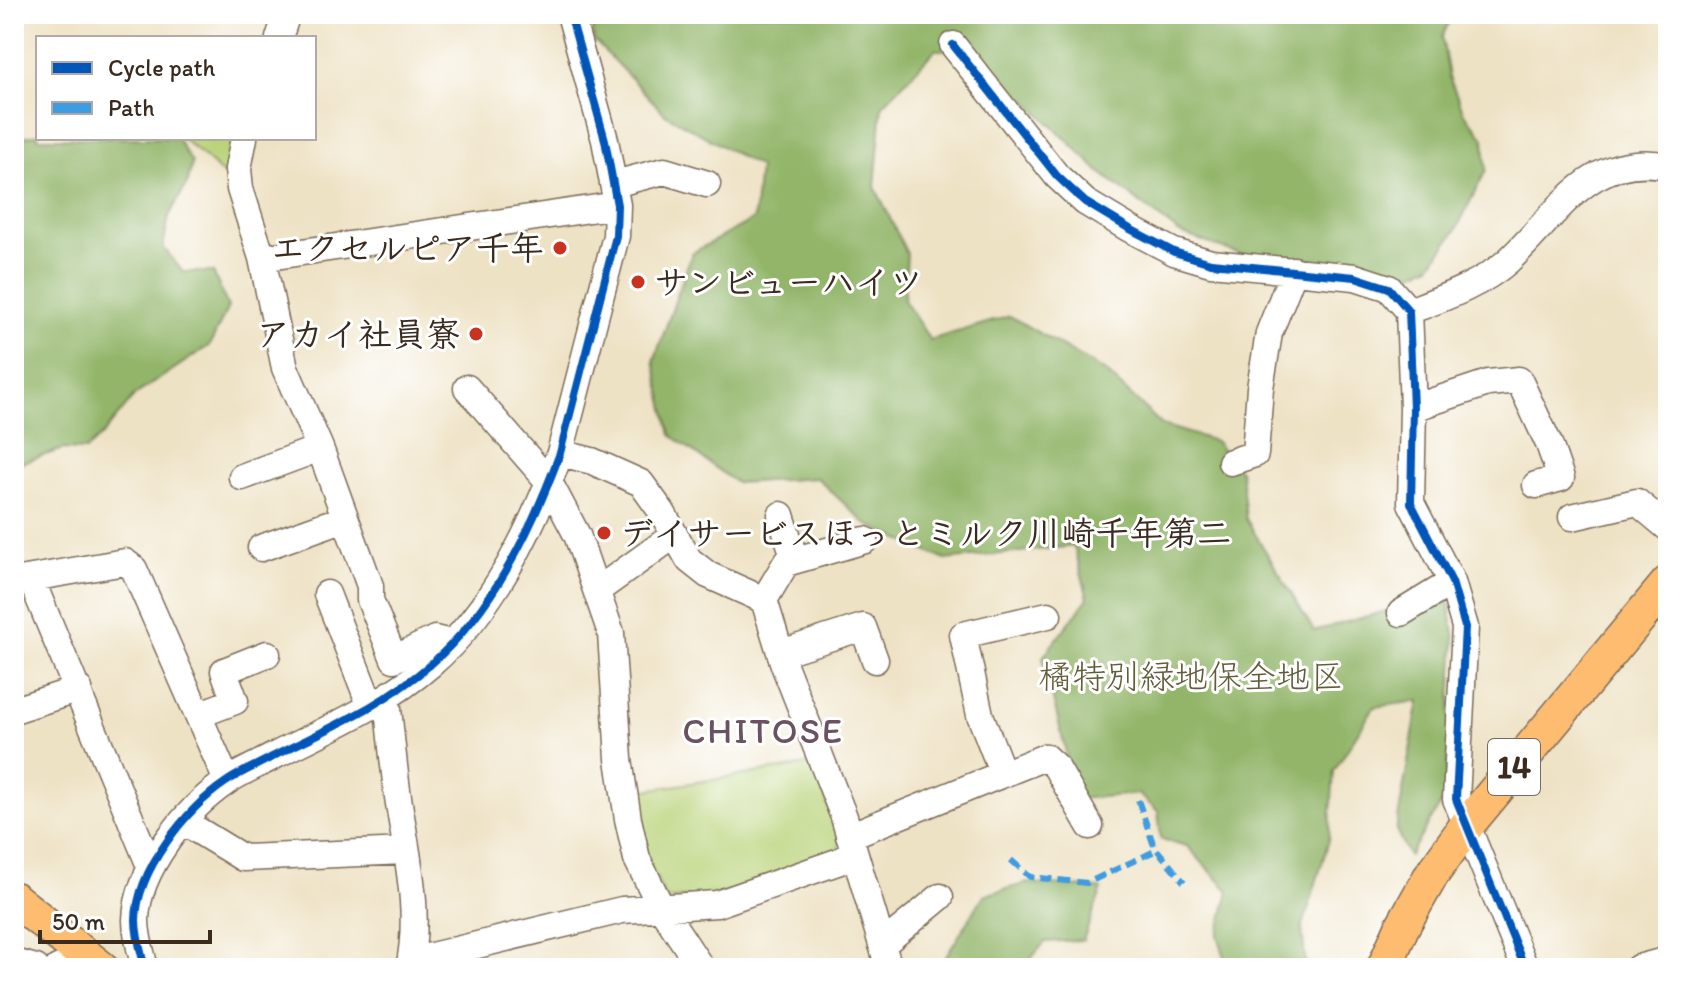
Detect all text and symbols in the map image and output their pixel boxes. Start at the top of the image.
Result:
legend [36,36,316,140]
text: Cycle path [108,53,215,82]
text: Path [108,93,155,122]
place label: エクセルピア千年 [271,228,544,269]
marker: エクセルピア千年 [551,239,569,257]
place label: サンビューハイツ [654,262,923,303]
marker: サンビューハイツ [629,273,647,291]
place label: アカイ社員寮 [256,314,460,355]
marker: アカイ社員寮 [467,325,485,343]
place label: デイサービスほっとミルク川崎千年第二 [620,513,1231,554]
marker: デイサービスほっとミルク川崎千年第二 [595,524,613,542]
park label: 橘特別緑地保全地区 [1038,656,1344,697]
district label: CHITOSE [682,709,844,752]
road number: 14 [1488,739,1540,795]
scale bar [40,894,210,944]
text: 50 m [52,907,105,936]

